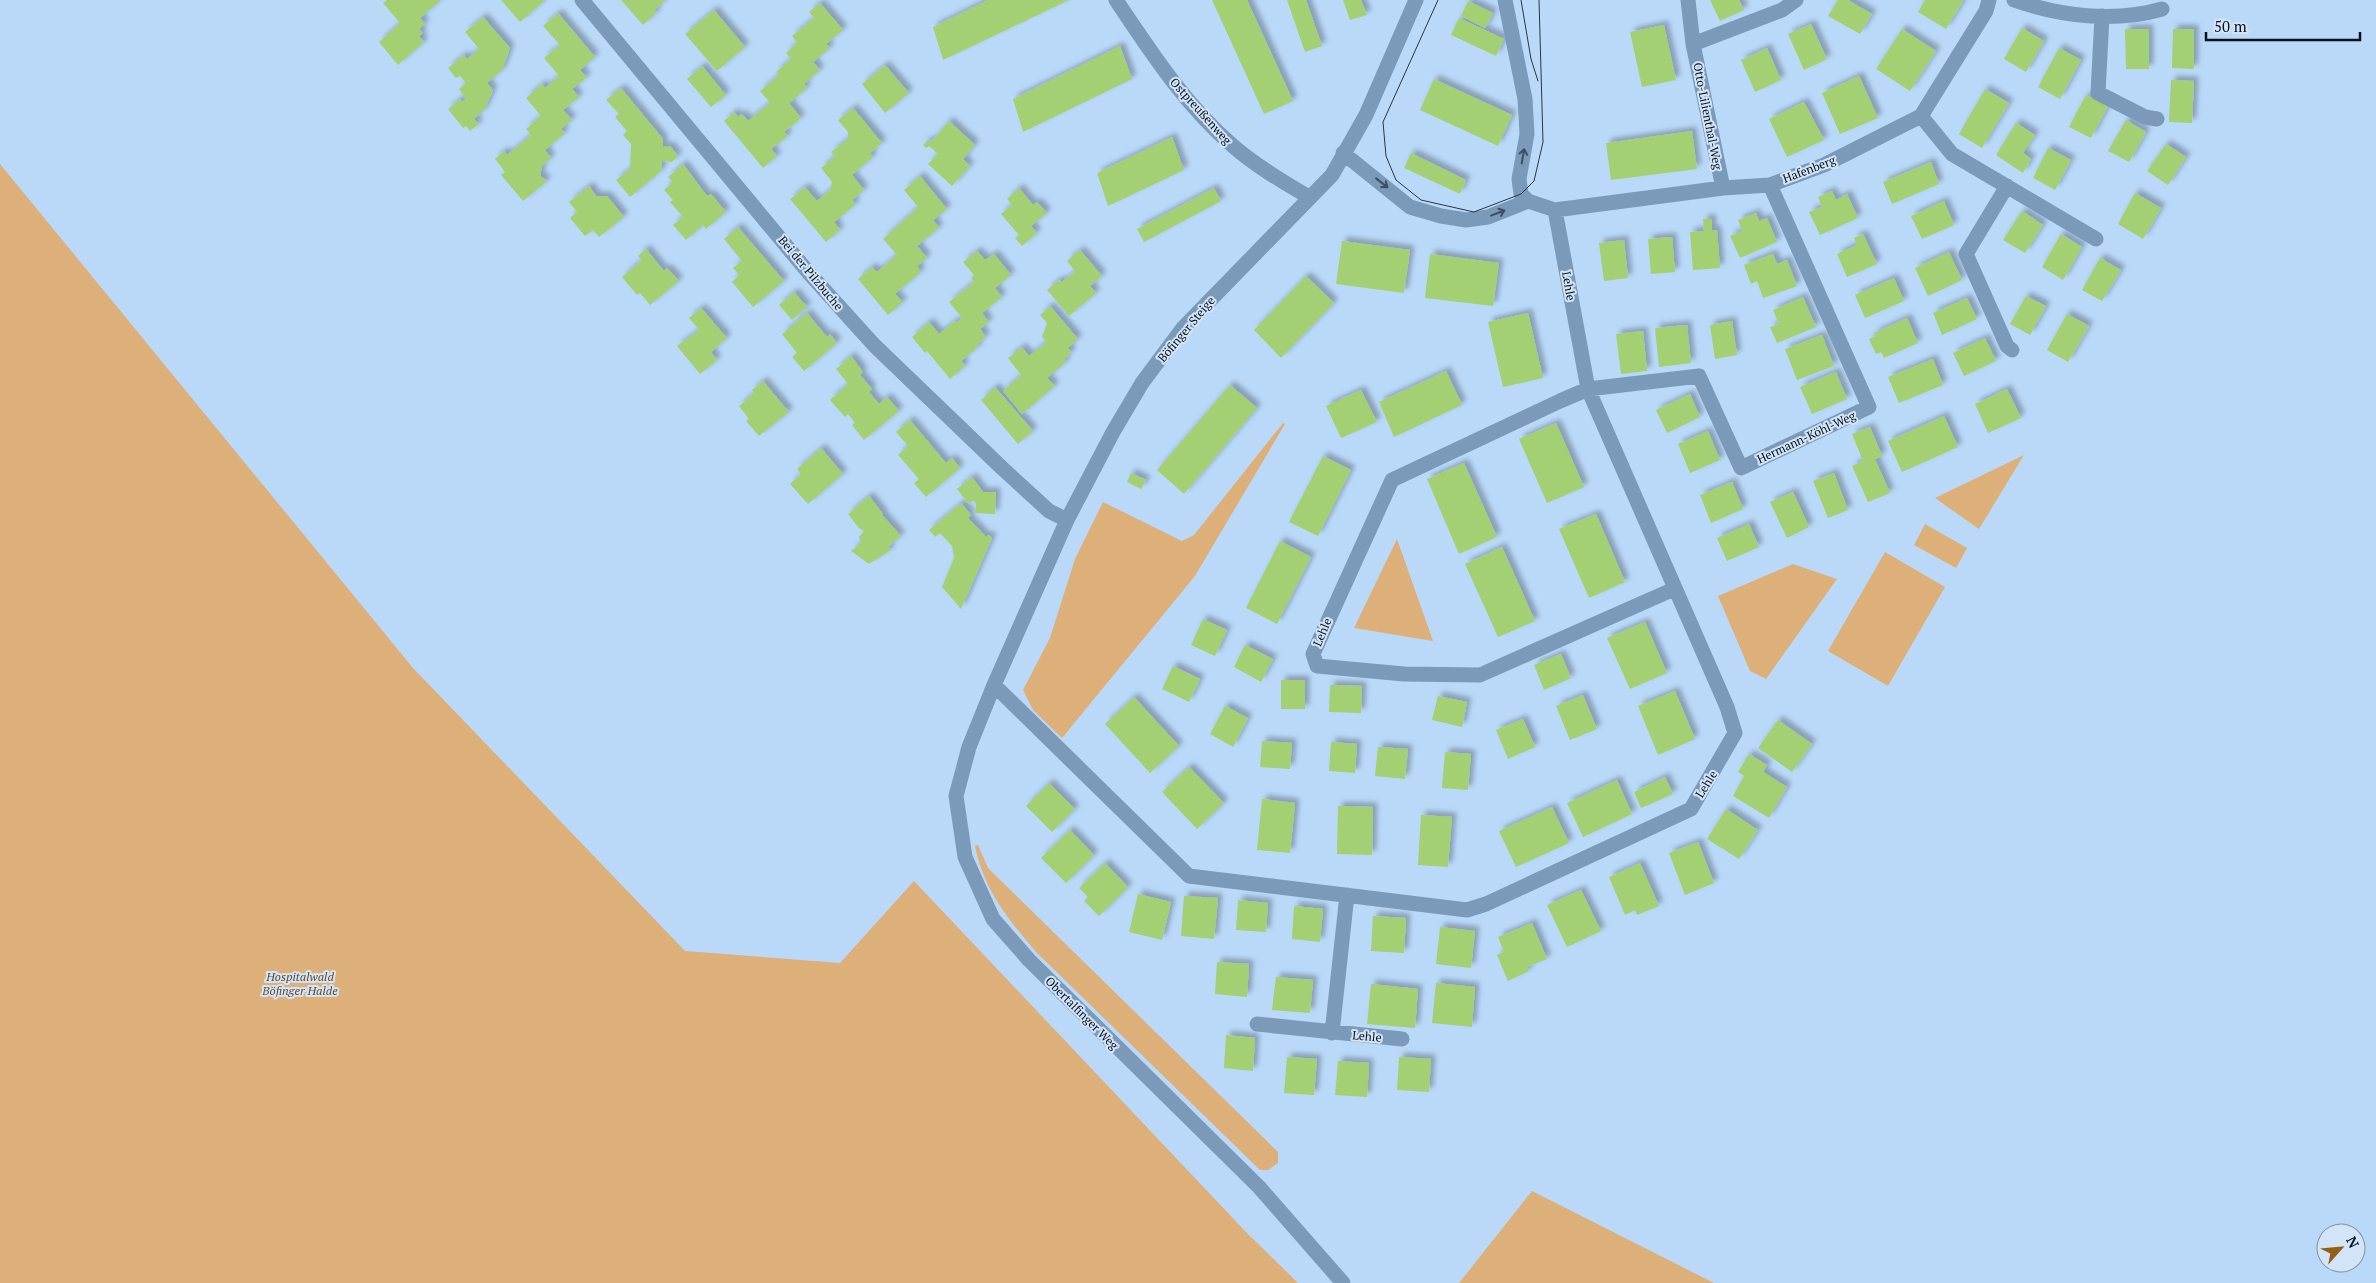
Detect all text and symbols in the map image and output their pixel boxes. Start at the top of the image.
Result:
scale bar [2206,10,2360,42]
text: 50 m [2214,16,2247,36]
street label: Otto-Lilienthal-Weg [1690,61,1726,171]
street label: Ostpreußenweg [1167,75,1235,148]
one-way arrow [1518,148,1528,164]
street label: Hafenberg [1780,152,1838,186]
one-way arrow [1375,177,1388,188]
one-way arrow [1490,208,1505,217]
street label: Bei der Pilzbuche [776,233,846,313]
street label: Lehle [1559,270,1579,302]
street label: Böfinger Steige [1154,293,1218,365]
street label: Hermann-Köhl-Weg [1754,407,1858,466]
street label: Lehle [1309,616,1335,648]
street label: Lehle [1692,768,1720,800]
park label: Hospitalwald Böfinger Halde [261,969,338,998]
street label: Obertalfinger Weg [1042,973,1122,1053]
street label: Lehle [1352,1027,1382,1045]
north arrow [2316,1223,2366,1273]
text: N [2342,1233,2364,1251]

